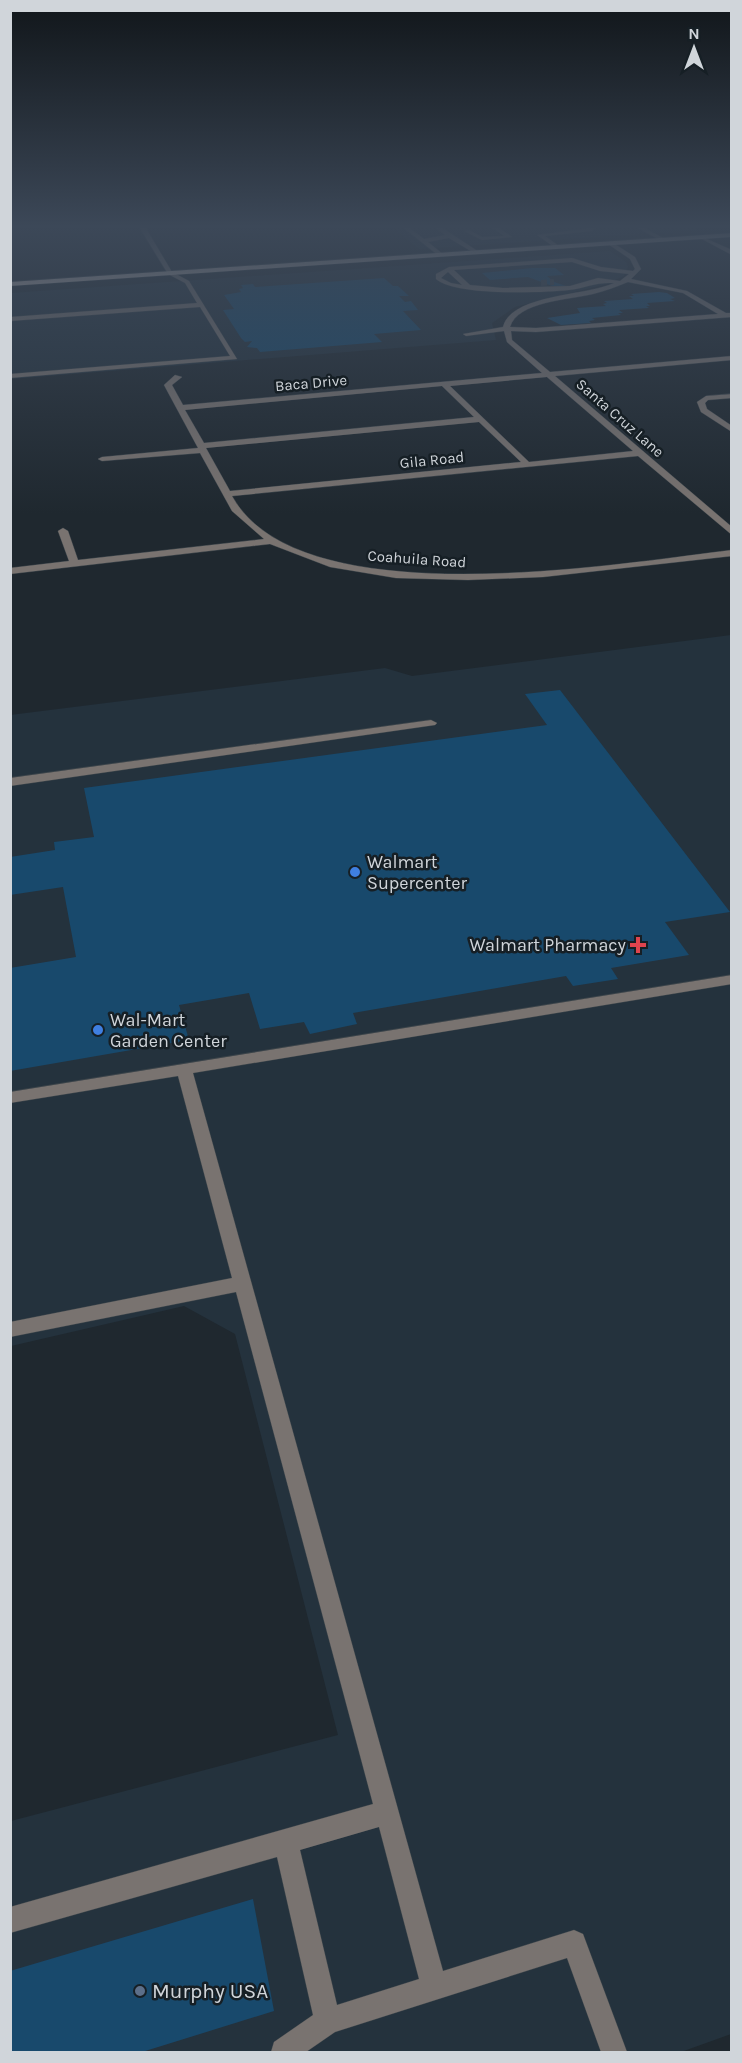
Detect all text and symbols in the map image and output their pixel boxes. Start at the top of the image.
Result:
north arrow [664,18,724,78]
text: N [688,24,700,43]
street label: Baca Drive [274,371,348,395]
street label: Santa Cruz Lane [572,375,668,461]
street label: Gila Road [399,448,465,472]
street label: Coahuila Road [367,547,467,571]
place label: Walmart Supercenter [367,851,467,894]
marker: Walmart Supercenter [348,865,362,879]
place label: Walmart Pharmacy [470,934,627,956]
marker: Walmart Pharmacy [631,938,645,952]
place label: Wal-Mart Garden Center [110,1009,227,1052]
marker: Wal-Mart Garden Center [91,1023,105,1037]
place label: Murphy USA [152,1979,268,2003]
marker: Murphy USA [133,1984,147,1998]

